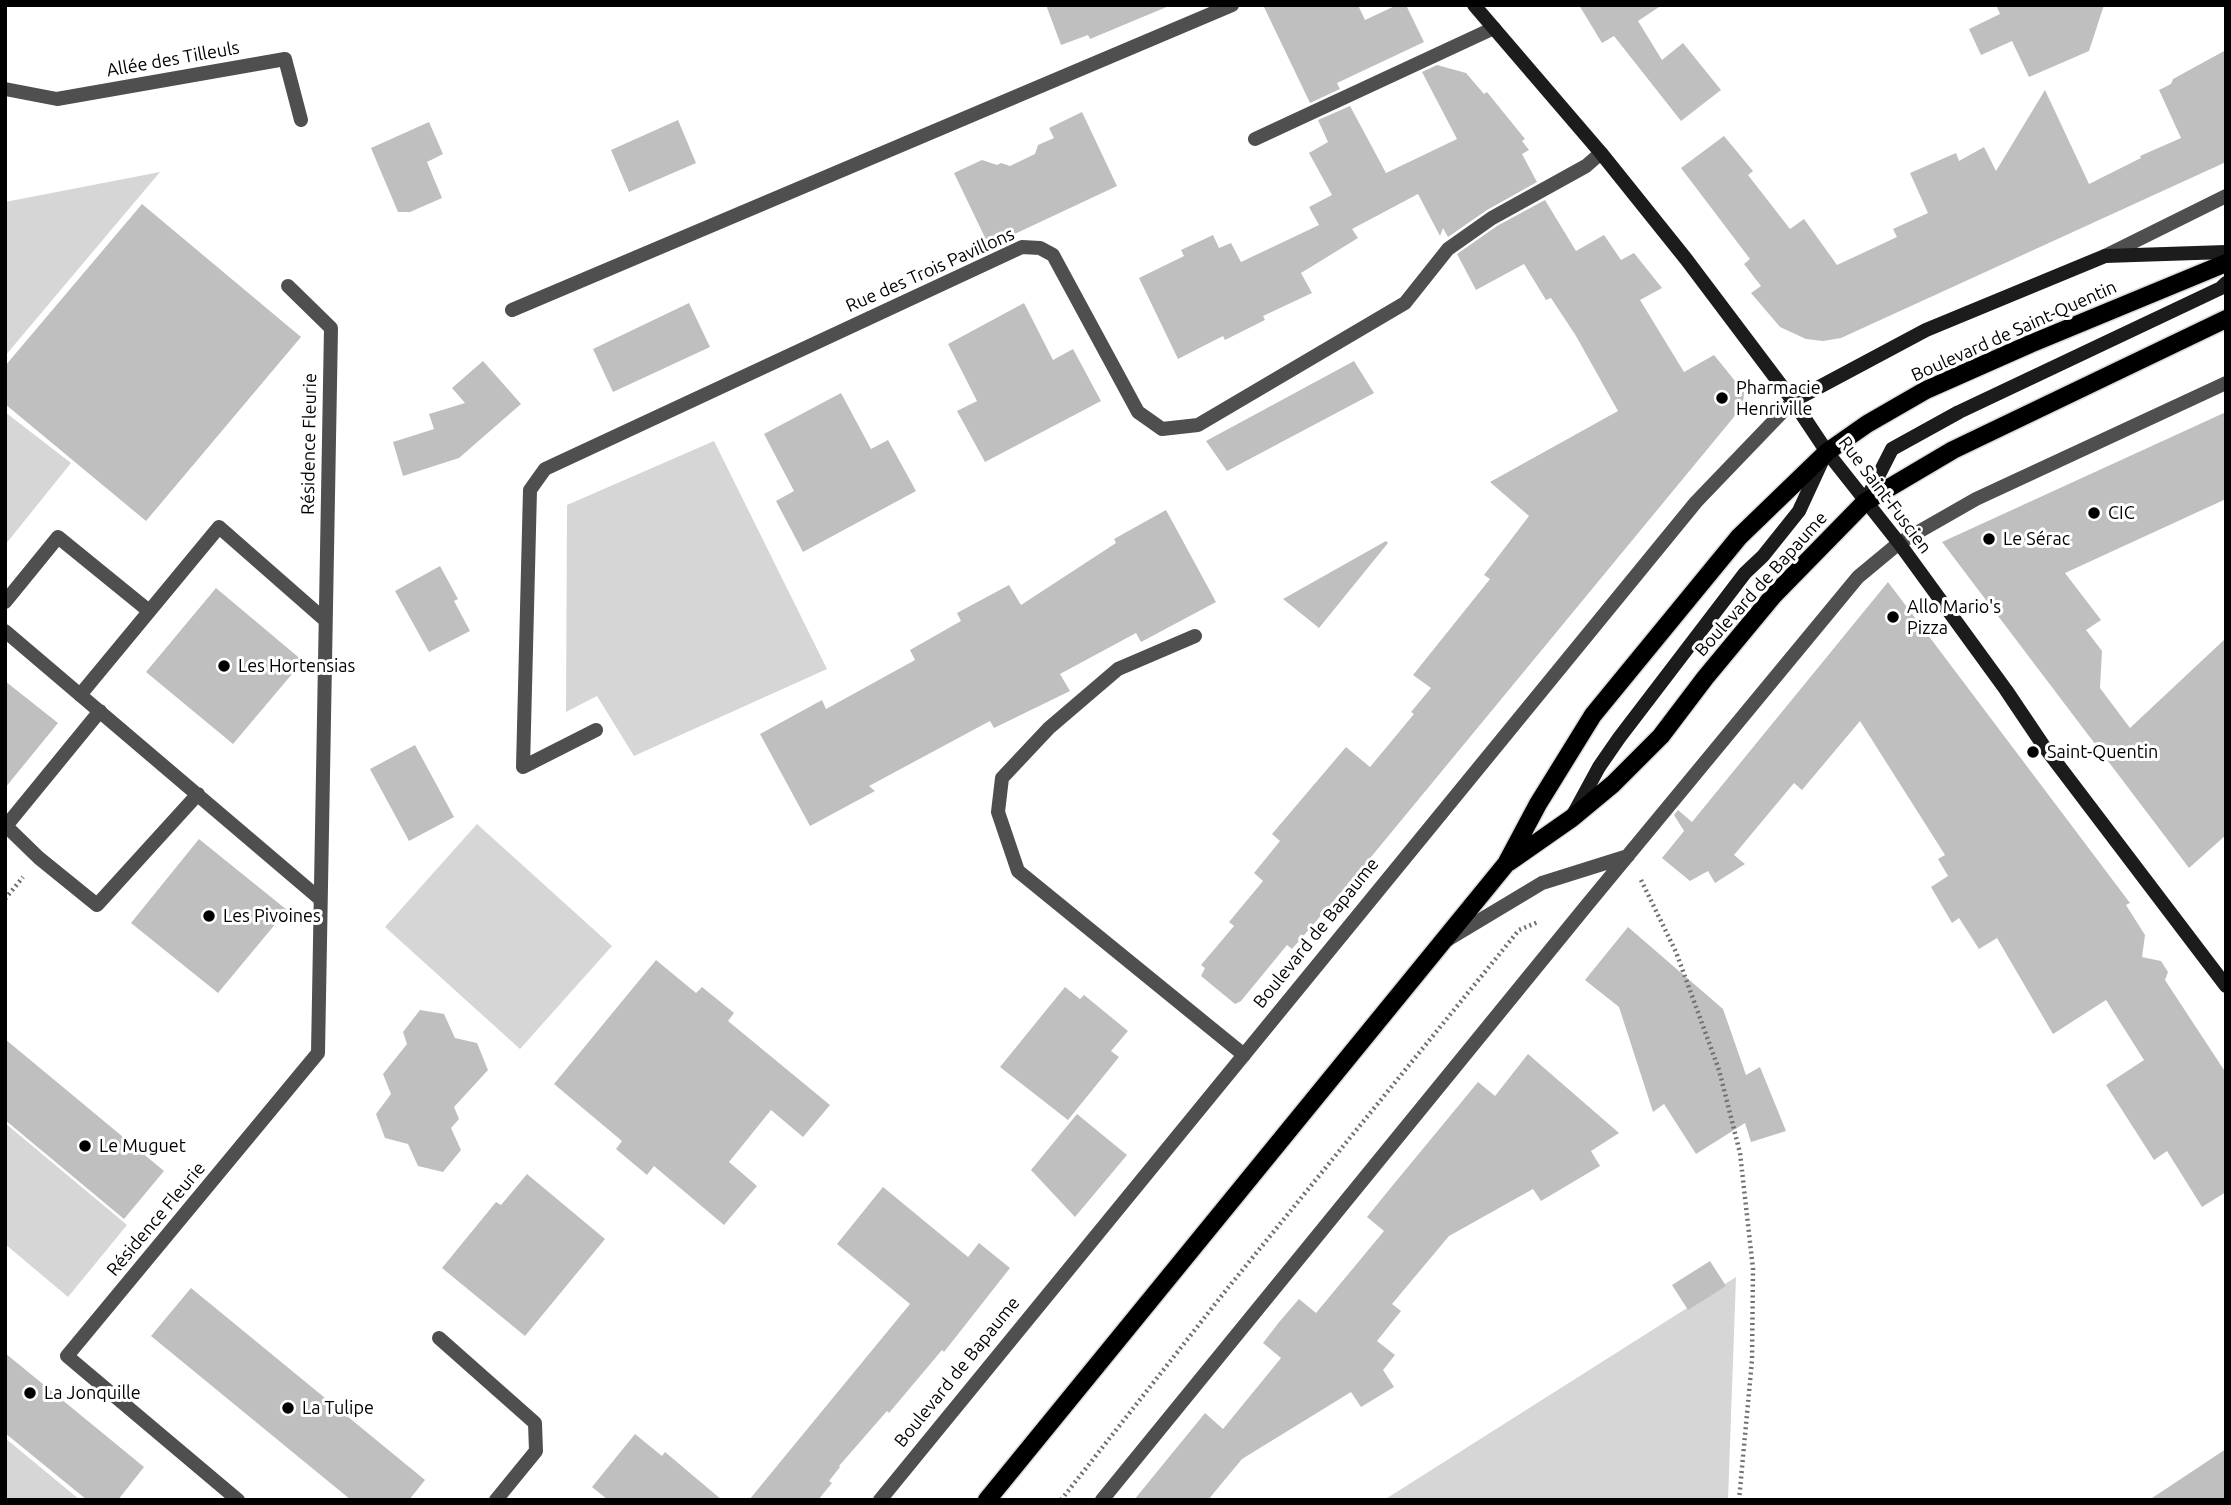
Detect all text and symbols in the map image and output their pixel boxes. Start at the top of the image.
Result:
street label: Allée des Tilleuls [105,37,241,81]
street label: Rue des Trois Pavillons [842,223,1018,317]
street label: Boulevard de Saint-Quentin [1908,276,2120,386]
street label: Résidence Fleurie [297,373,321,515]
place label: Pharmacie Henriville [1736,377,1821,420]
marker: Pharmacie Henriville [1714,390,1730,406]
street label: Rue Saint-Fuscien [1834,432,1936,558]
place label: CIC [2108,502,2135,524]
marker: CIC [2086,505,2102,521]
street label: Boulevard de Bapaume [1690,507,1832,661]
place label: Le Sérac [2003,528,2070,550]
marker: Le Sérac [1981,531,1997,547]
place label: Allo Mario's Pizza [1907,596,2001,638]
marker: Allo Mario's Pizza [1885,609,1901,625]
place label: Les Hortensias [238,655,355,677]
marker: Les Hortensias [216,658,232,674]
place label: Saint-Quentin [2047,741,2158,763]
marker: Saint-Quentin [2025,744,2041,760]
street label: Boulevard de Bapaume [1249,853,1383,1013]
place label: Les Pivoines [223,905,321,927]
marker: Les Pivoines [201,908,217,924]
place label: Le Muguet [99,1135,186,1157]
marker: Le Muguet [77,1138,93,1154]
street label: Résidence Fleurie [102,1158,210,1280]
street label: Boulevard de Bapaume [890,1292,1024,1452]
place label: La Jonquille [44,1382,141,1404]
marker: La Jonquille [22,1385,38,1401]
place label: La Tulipe [302,1397,374,1419]
marker: La Tulipe [280,1400,296,1416]

